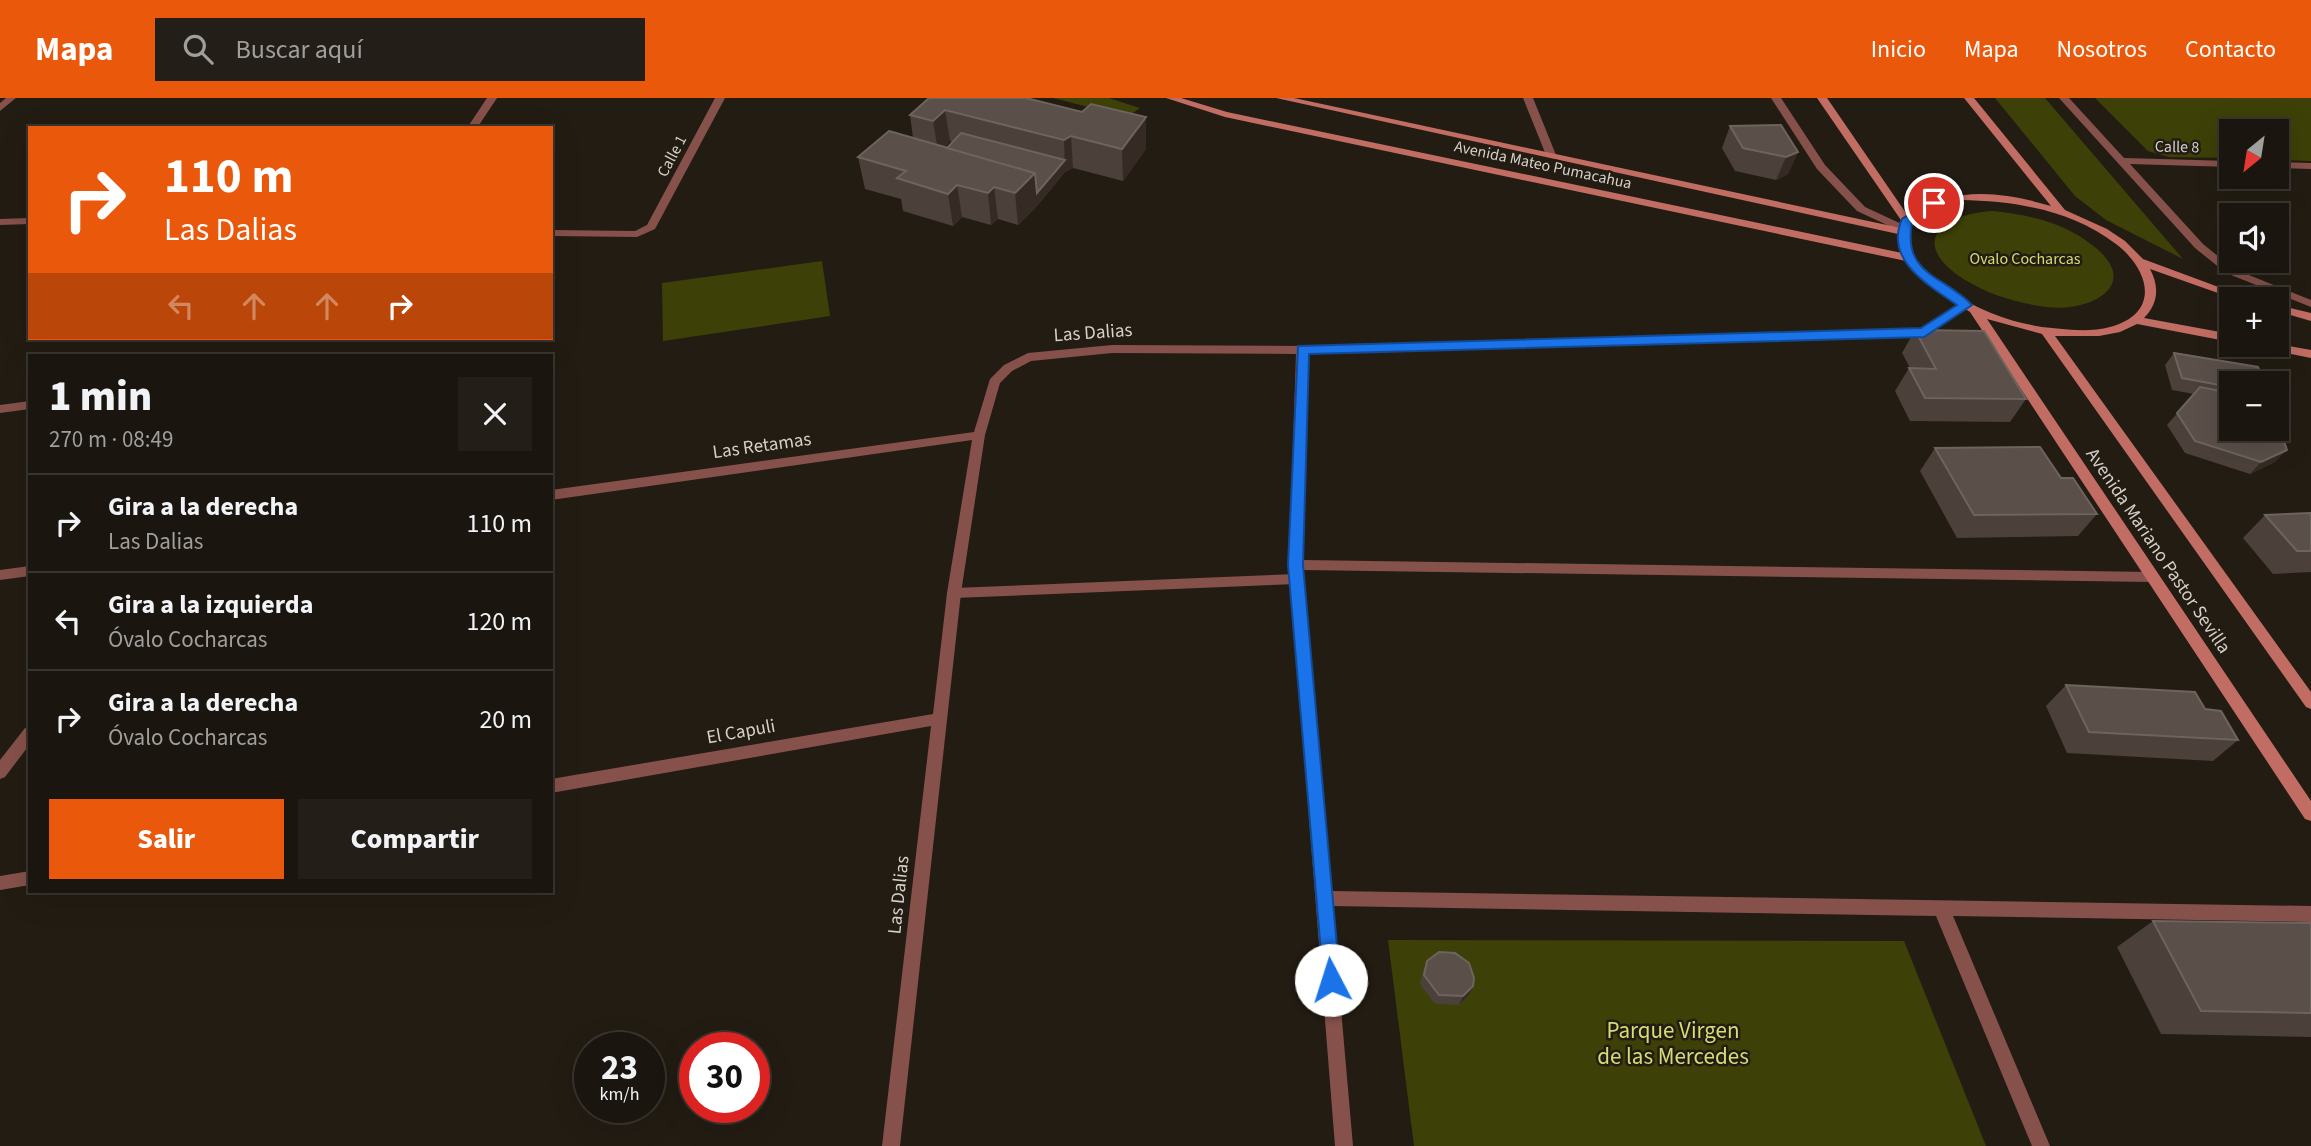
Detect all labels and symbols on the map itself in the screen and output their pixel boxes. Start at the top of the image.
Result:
north arrow [2219,119,2289,189]
street label: Calle 1 [652,131,692,181]
street label: Avenida Mateo Pumacahua [1452,135,1634,195]
street label: Calle 8 [2155,136,2199,158]
pin [1904,173,1964,233]
park label: Ovalo Cocharcas [1970,248,2081,270]
street label: Las Dalias [1053,317,1133,349]
street label: Las Retamas [711,426,813,466]
street label: Avenida Mariano Pastor Sevilla [2079,443,2237,659]
street label: El Capuli [704,713,778,751]
street label: Las Dalias [881,854,917,936]
position arrow [1294,943,1368,1017]
park label: Parque Virgen de las Mercedes [1597,1014,1749,1073]
speed limit sign: 30 [679,1032,770,1123]

